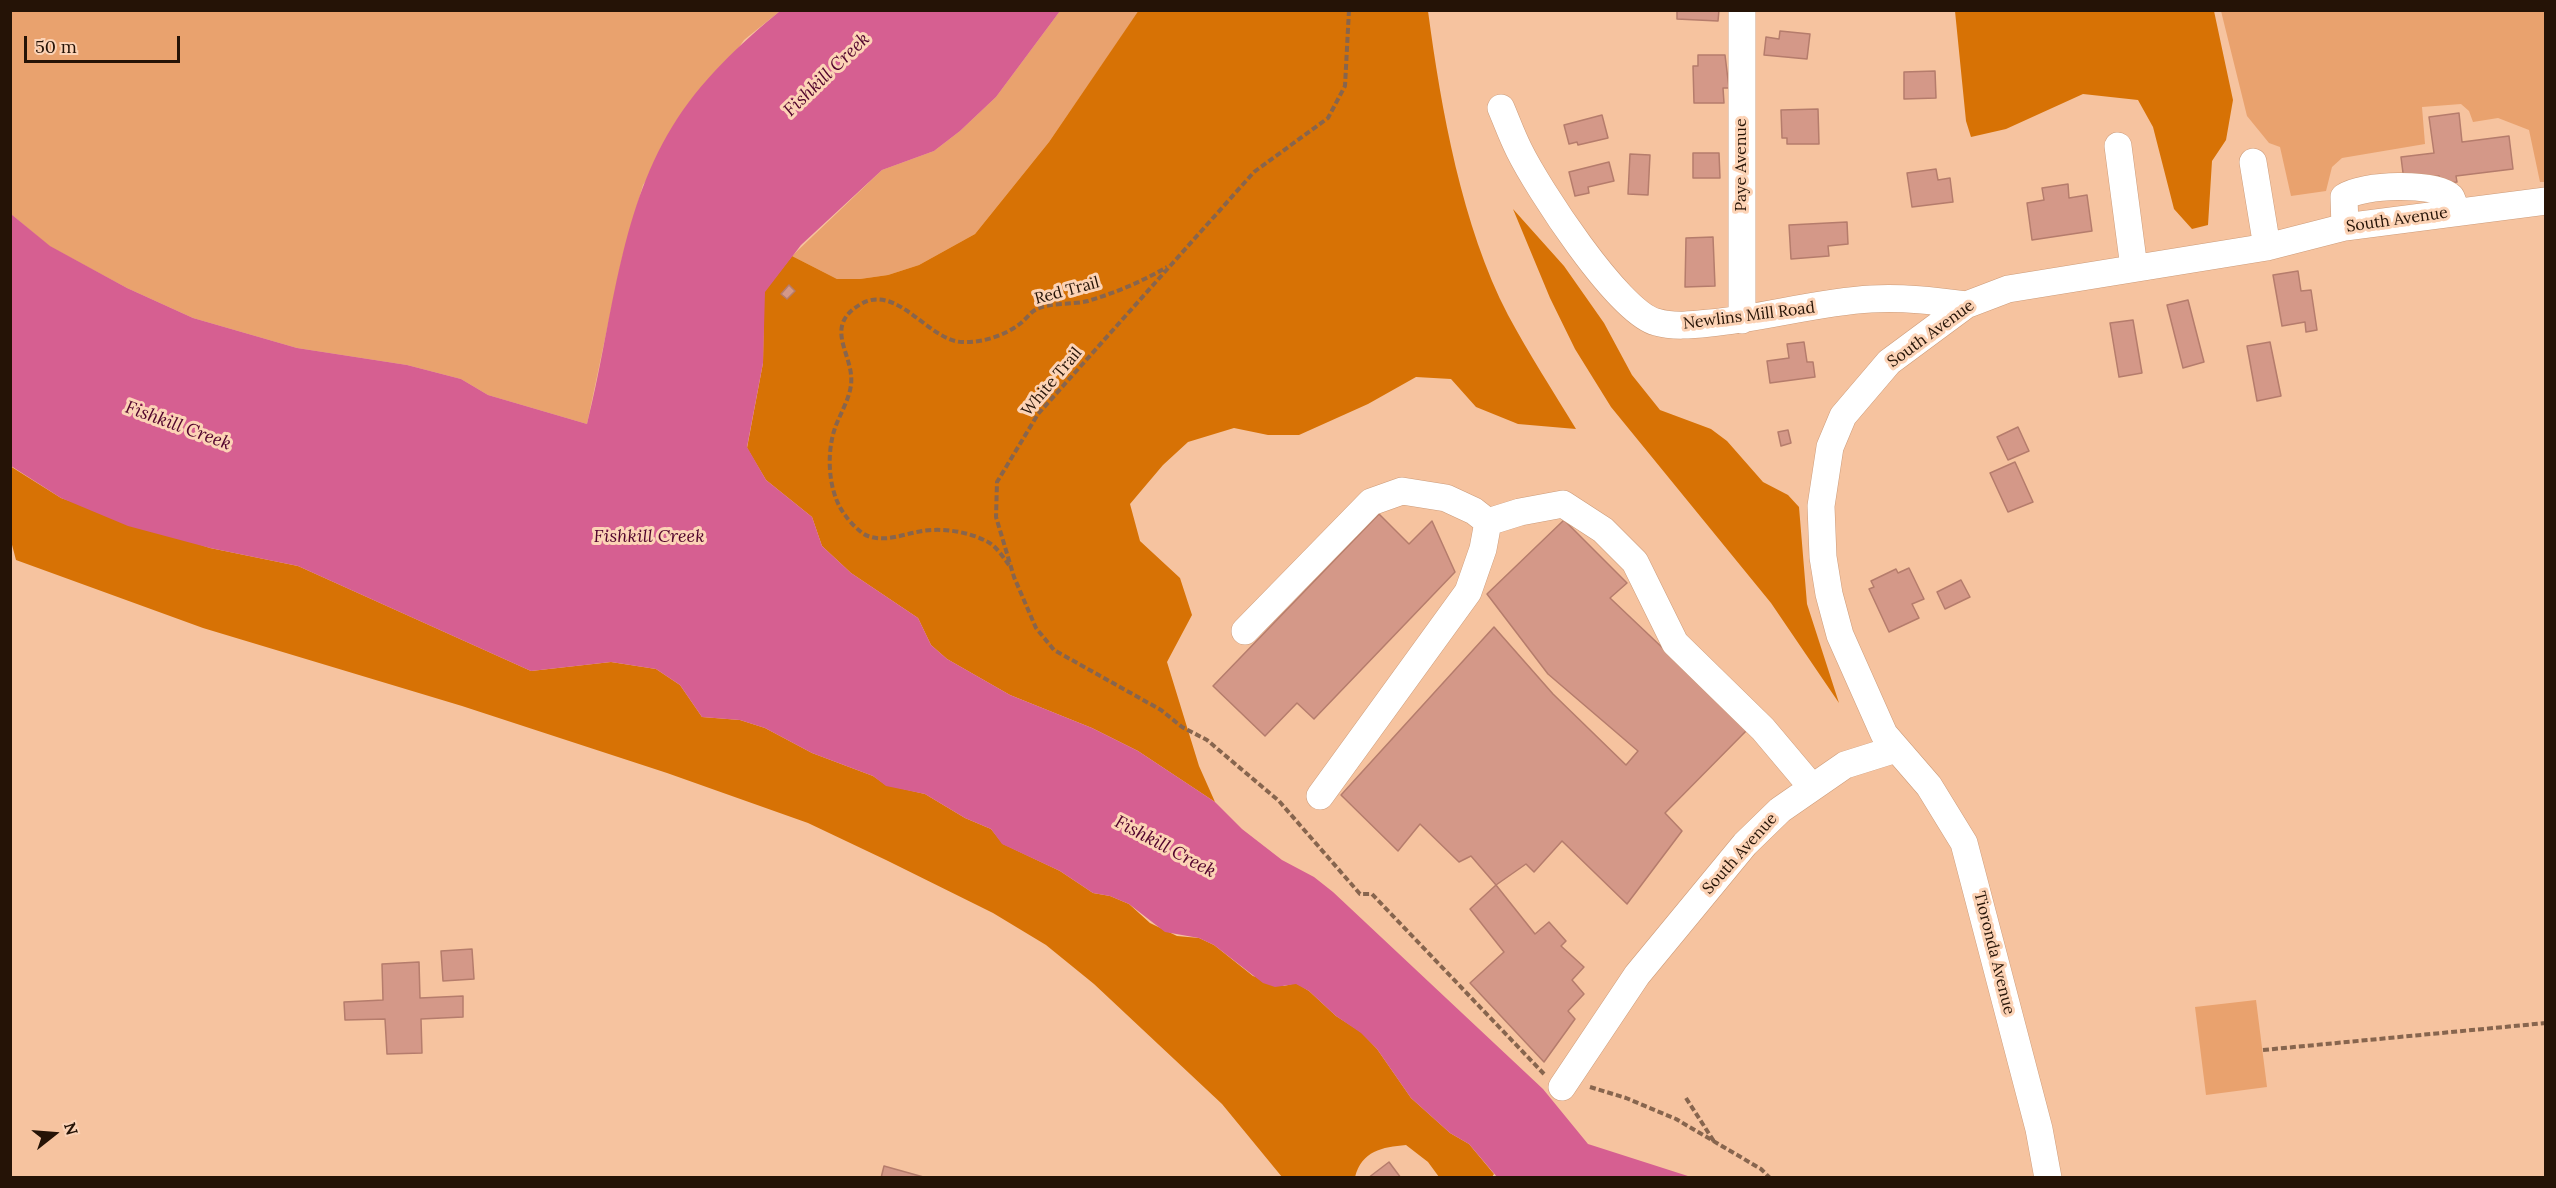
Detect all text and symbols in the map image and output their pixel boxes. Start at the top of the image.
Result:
scale bar [27,24,183,62]
water label: Fishkill Creek [780,29,874,121]
text: 50 m [35,35,77,58]
street label: Paye Avenue [1731,118,1751,212]
street label: South Avenue [2345,203,2449,237]
street label: Red Trail [1033,273,1101,309]
street label: South Avenue [1884,296,1978,372]
street label: Newlins Mill Road [1682,298,1816,334]
street label: White Trail [1018,344,1086,420]
water label: Fishkill Creek [122,397,234,455]
water label: Fishkill Creek [593,526,705,548]
street label: South Avenue [1699,810,1781,898]
water label: Fishkill Creek [1111,811,1219,883]
street label: Tioronda Avenue [1969,889,2019,1017]
north arrow [24,1104,84,1164]
text: N [60,1120,83,1138]

